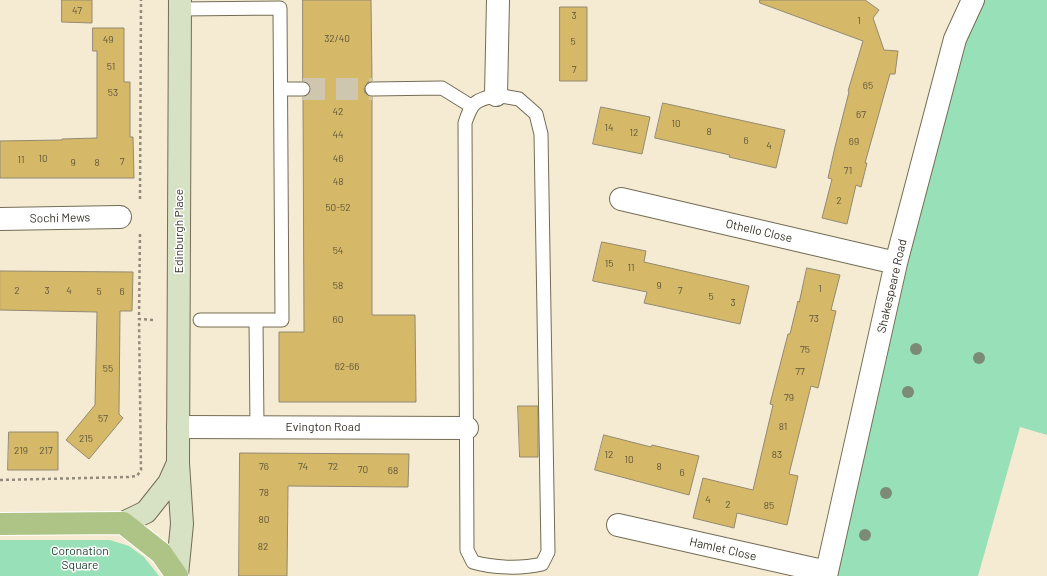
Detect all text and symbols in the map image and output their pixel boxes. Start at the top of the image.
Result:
house number: 47 [72,5,82,17]
house number: 3 [571,10,577,22]
house number: 1 [857,15,861,27]
house number: 32/40 [324,33,350,45]
house number: 49 [103,34,113,46]
house number: 5 [570,36,576,48]
house number: 51 [107,61,115,73]
house number: 7 [572,64,576,76]
house number: 65 [863,80,873,92]
house number: 53 [108,87,118,99]
house number: 42 [333,106,343,118]
house number: 67 [856,109,866,121]
house number: 10 [671,118,681,130]
house number: 14 [604,122,614,134]
house number: 8 [706,126,712,138]
house number: 12 [630,127,638,139]
house number: 44 [332,129,344,141]
house number: 6 [743,135,749,147]
house number: 69 [849,136,859,148]
house number: 4 [766,140,772,152]
house number: 10 [38,153,48,165]
house number: 46 [333,153,343,165]
house number: 11 [17,154,25,166]
house number: 7 [120,156,124,168]
house number: 9 [70,157,76,169]
house number: 8 [94,157,100,169]
house number: 71 [844,165,852,177]
house number: 48 [333,176,343,188]
street label: Edinburgh Place [172,189,186,273]
house number: 2 [836,195,842,207]
house number: 50-52 [325,202,351,214]
street label: Sochi Mews [30,210,90,226]
street label: Othello Close [724,216,794,246]
street label: Shakespeare Road [874,238,910,334]
house number: 54 [333,245,343,257]
house number: 15 [605,258,613,270]
house number: 11 [627,262,635,274]
house number: 58 [333,280,343,292]
house number: 9 [656,280,662,292]
house number: 1 [818,283,822,295]
house number: 2 [14,285,20,297]
house number: 3 [44,285,50,297]
house number: 4 [66,285,72,297]
house number: 7 [678,285,682,297]
house number: 5 [96,286,102,298]
house number: 6 [119,286,125,298]
house number: 5 [708,291,714,303]
house number: 3 [730,297,736,309]
house number: 73 [809,313,819,325]
house number: 60 [333,314,343,326]
house number: 75 [800,344,810,356]
house number: 62-66 [335,361,359,373]
house number: 55 [103,363,113,375]
house number: 77 [795,366,805,378]
house number: 79 [784,392,794,404]
house number: 57 [98,413,108,425]
street label: Evington Road [285,420,361,434]
house number: 81 [779,421,787,433]
house number: 215 [79,433,93,445]
house number: 219 [14,445,28,457]
house number: 217 [39,445,53,457]
house number: 12 [605,449,613,461]
house number: 83 [772,449,782,461]
house number: 10 [624,454,634,466]
house number: 76 [259,461,269,473]
house number: 74 [298,461,308,473]
house number: 72 [328,461,338,473]
house number: 8 [656,461,662,473]
house number: 70 [358,464,368,476]
house number: 68 [388,465,398,477]
house number: 6 [679,467,685,479]
house number: 78 [259,487,269,499]
house number: 4 [705,494,711,506]
house number: 2 [725,499,731,511]
house number: 85 [764,500,774,512]
house number: 80 [259,514,269,526]
street label: Hamlet Close [688,534,758,564]
house number: 82 [258,541,268,553]
park label: Coronation Square [51,544,109,572]

